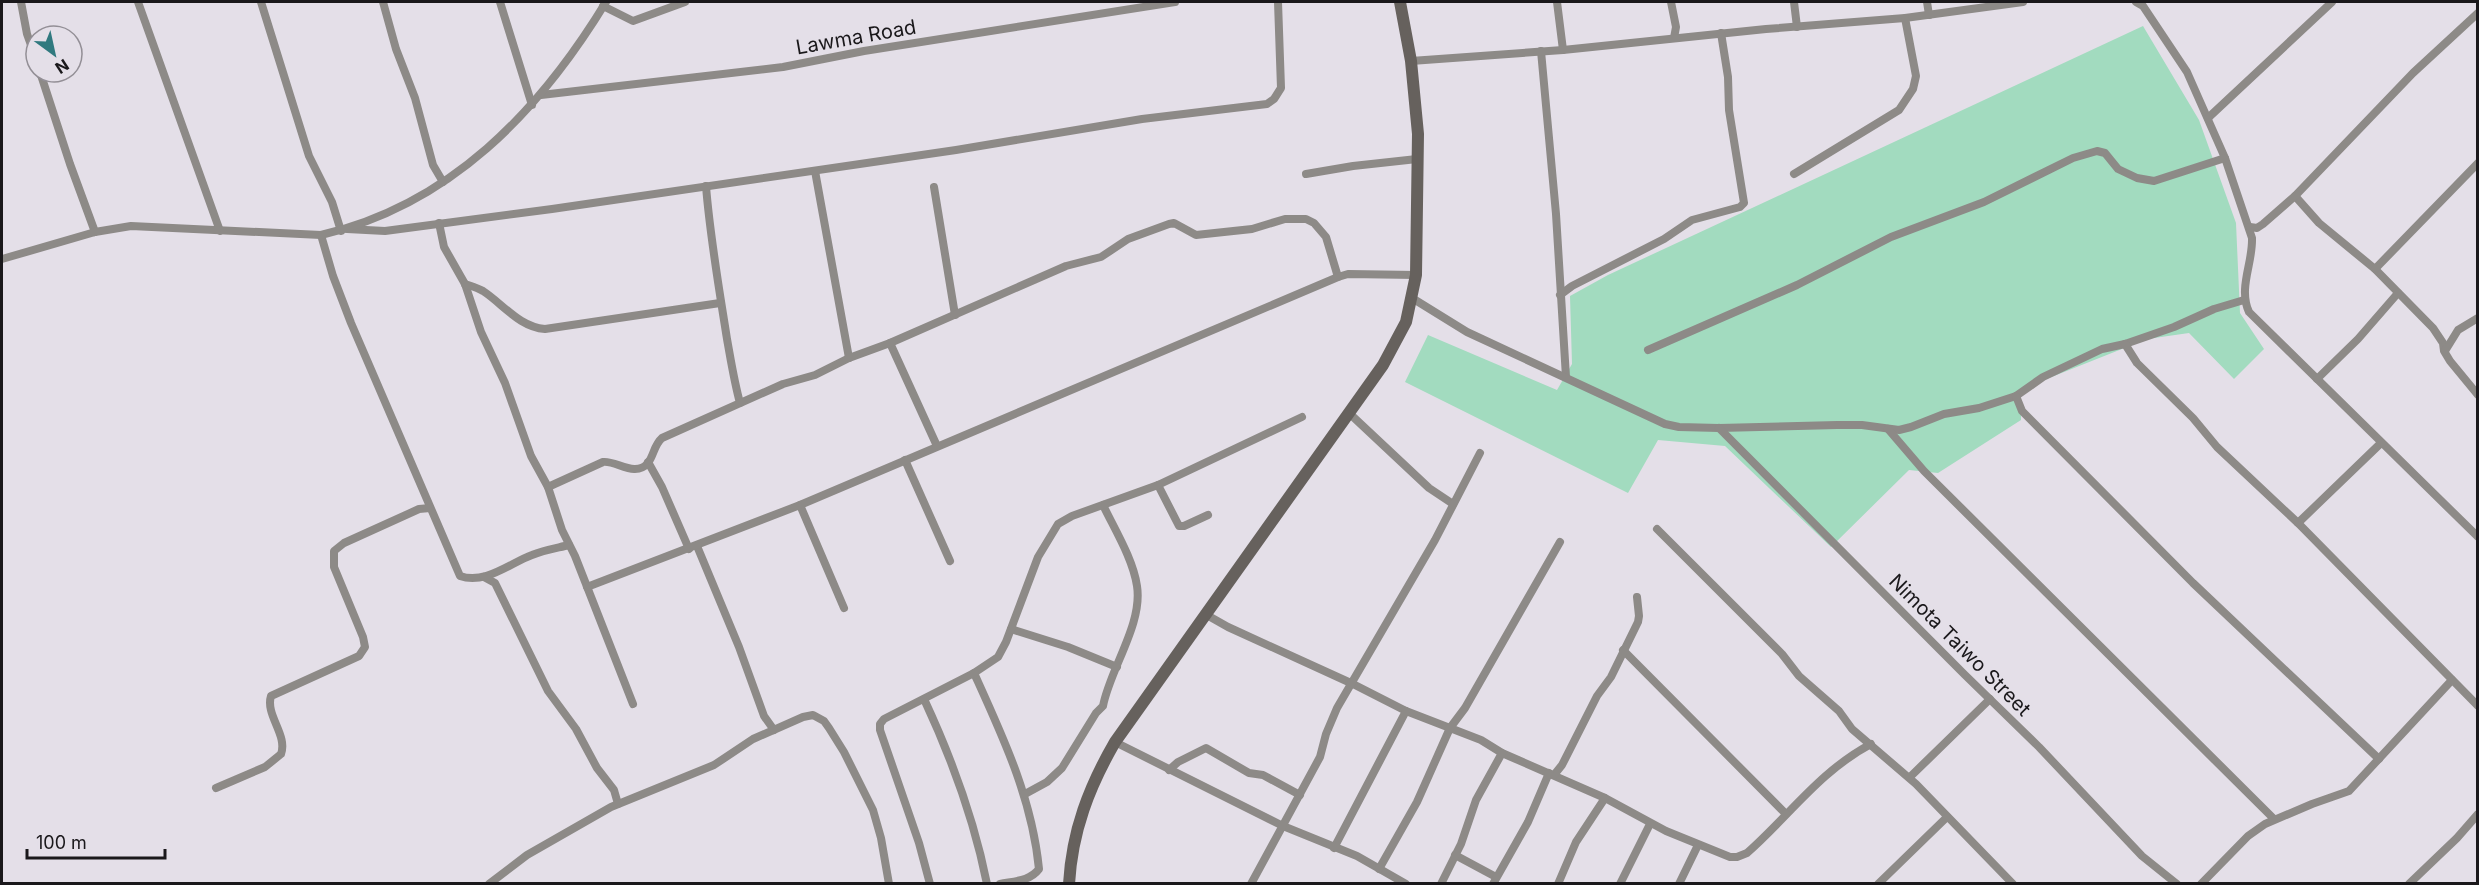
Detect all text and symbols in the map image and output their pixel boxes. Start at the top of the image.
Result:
street label: Lawma Road [794,15,918,59]
north arrow [24,24,84,84]
text: N [52,55,73,78]
street label: Nimota Taiwo Street [1884,569,2036,721]
scale bar [27,822,165,860]
text: 100 m [36,832,87,853]

